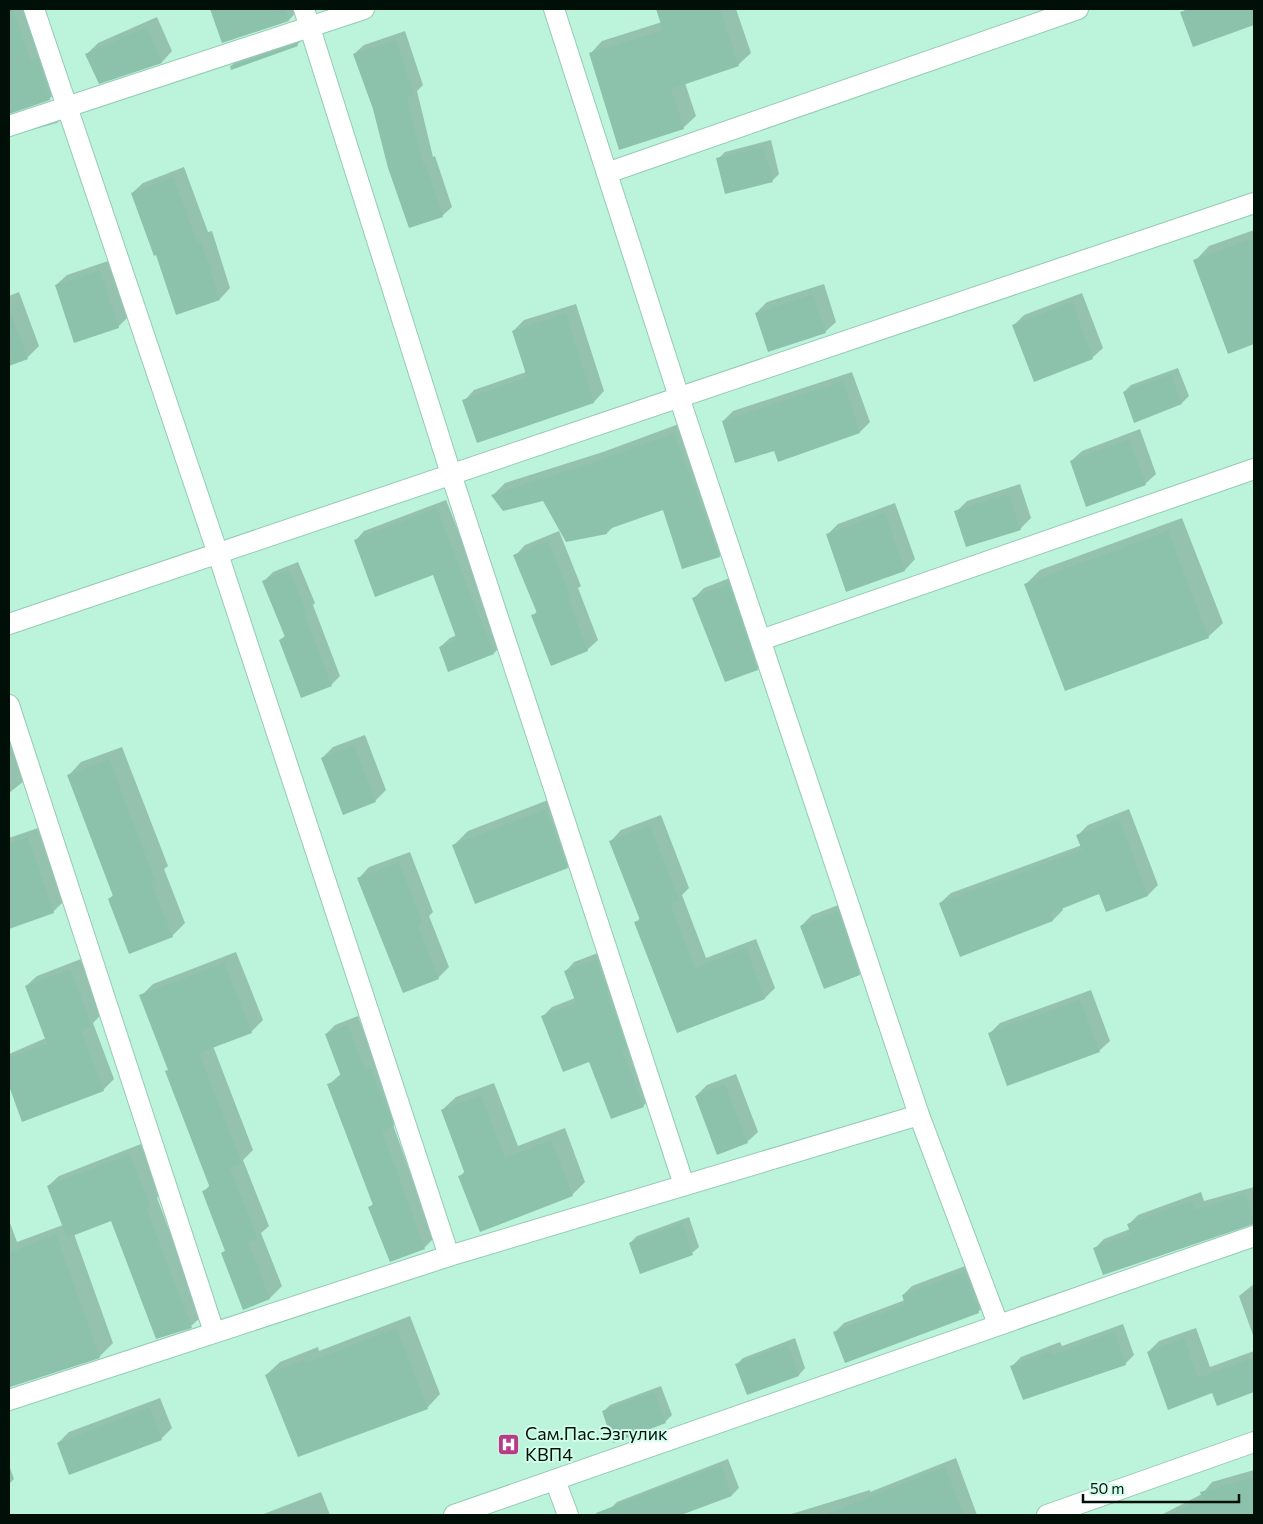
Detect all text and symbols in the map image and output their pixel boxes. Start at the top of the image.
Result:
place label: Сам.Пас.Эзгулик КВП4 [525,1422,668,1465]
hospital icon: Сам.Пас.Эзгулик КВП4 [497,1432,521,1456]
scale bar [1083,1472,1239,1504]
text: 50 m [1090,1479,1124,1497]

